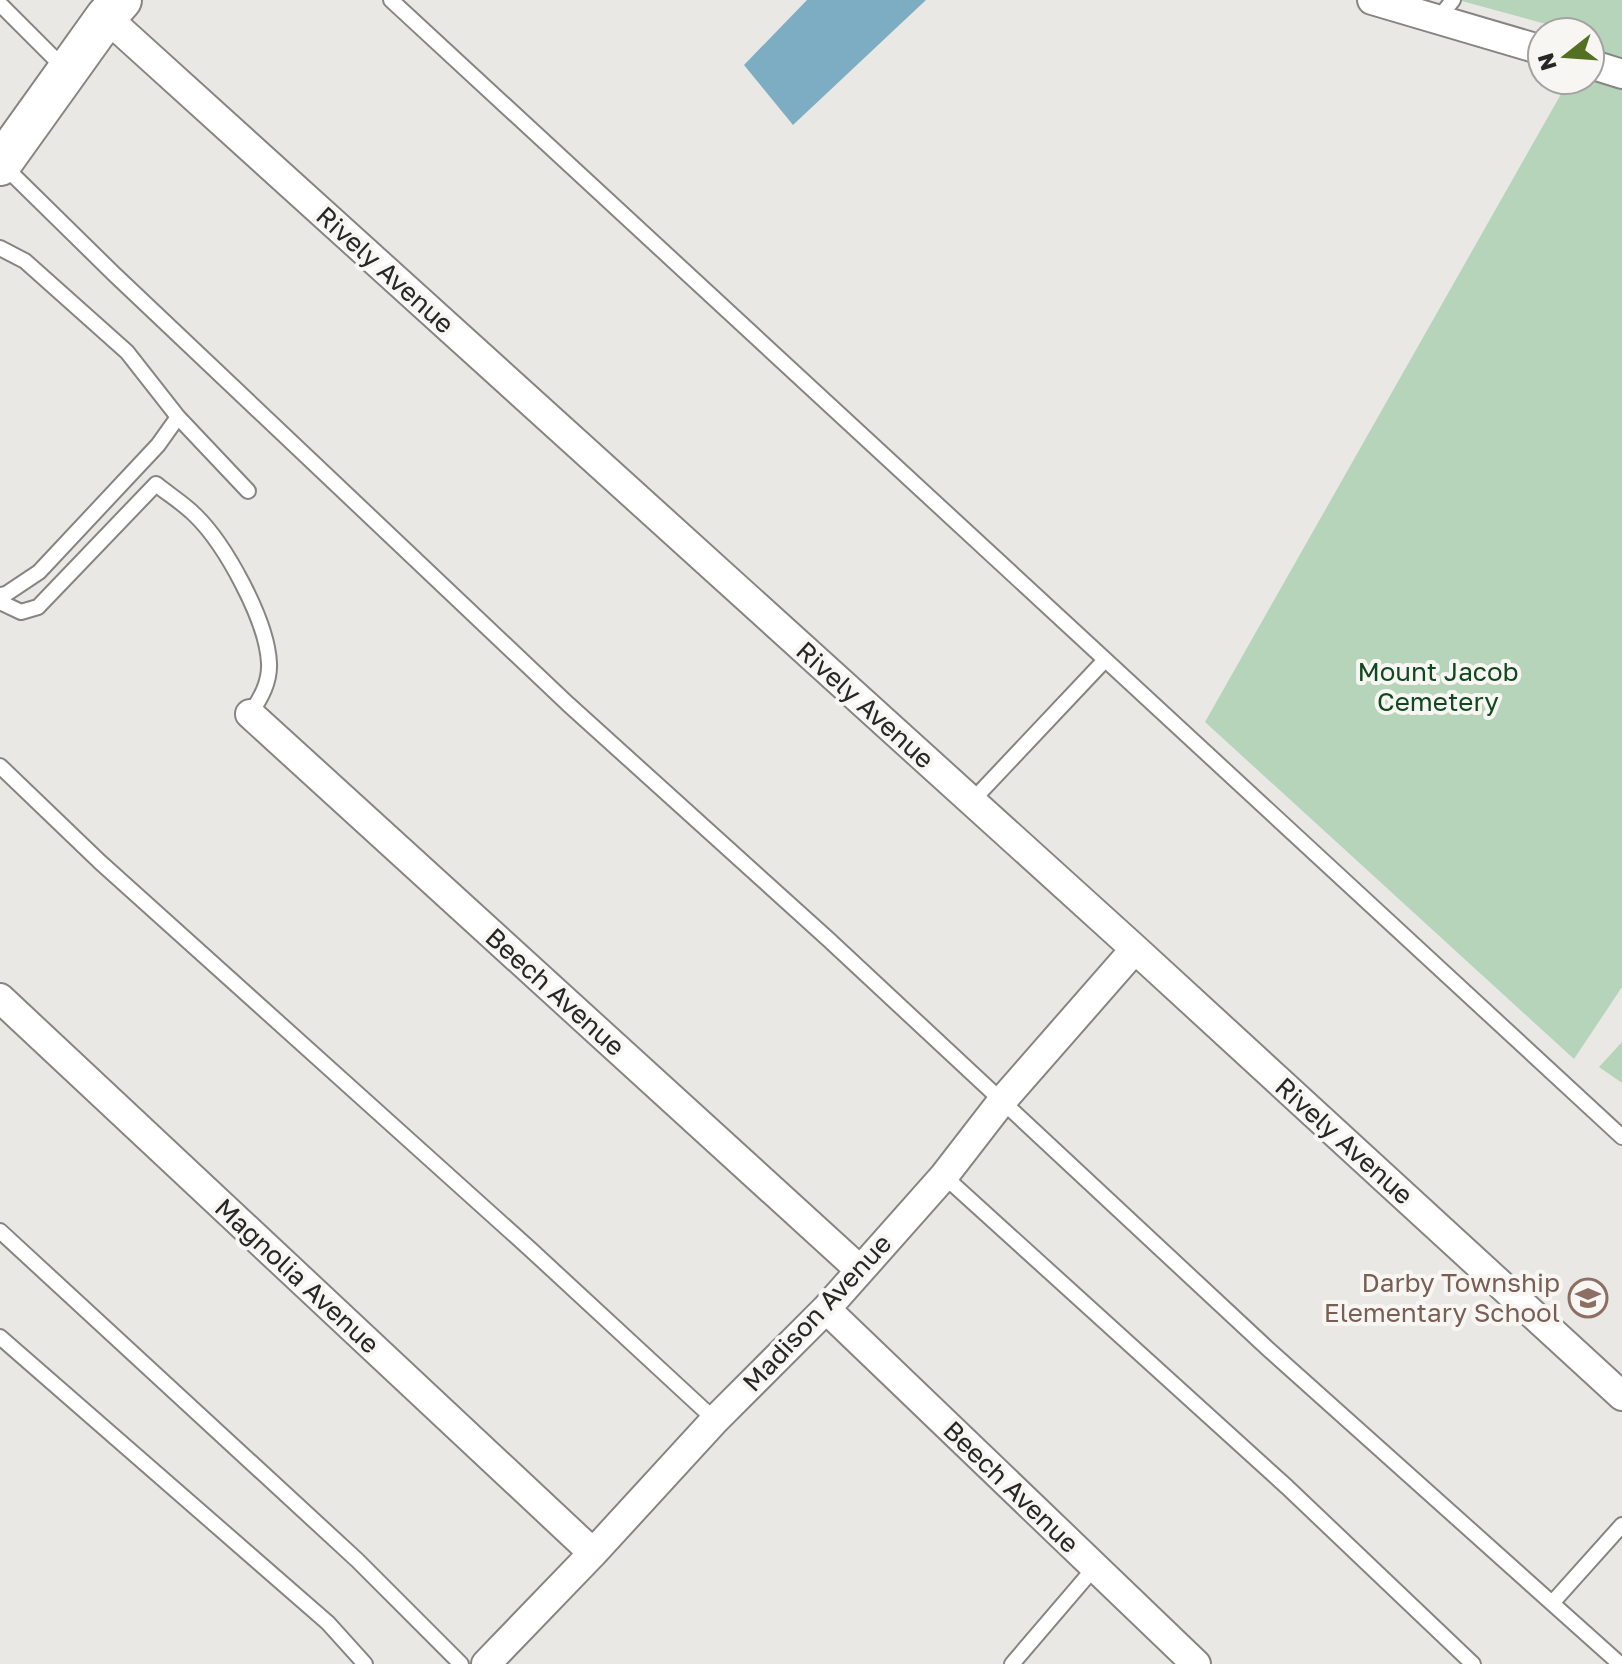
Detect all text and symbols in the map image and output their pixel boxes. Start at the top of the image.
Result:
north arrow [1526,16,1606,96]
text: N [1531,50,1562,74]
street label: Rively Avenue [310,200,461,340]
street label: Rively Avenue [790,635,941,775]
park label: Mount Jacob Cemetery [1357,656,1519,717]
street label: Beech Avenue [480,921,631,1062]
street label: Rively Avenue [1269,1071,1420,1211]
street label: Magnolia Avenue [209,1192,386,1360]
street label: Madison Avenue [736,1228,897,1398]
place label: Darby Township Elementary School [1324,1267,1560,1328]
school or university icon: Darby Township Elementary School [1567,1277,1609,1319]
street label: Beech Avenue [937,1414,1085,1559]

